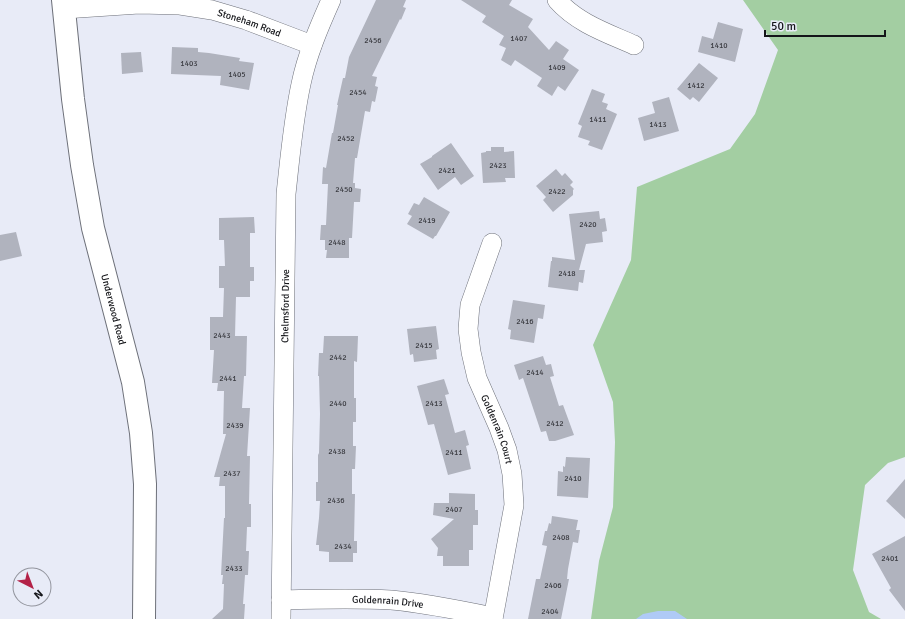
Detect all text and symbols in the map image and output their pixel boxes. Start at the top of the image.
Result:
street label: Stoneham Road [216,7,283,40]
scale bar [765,12,885,38]
text: 50 m [771,19,796,34]
house number: 1407 [510,33,528,43]
house number: 2456 [364,35,382,45]
house number: 1410 [710,40,728,50]
house number: 1403 [180,58,198,68]
house number: 1409 [548,62,566,72]
house number: 1405 [228,69,246,79]
house number: 1412 [687,80,705,90]
house number: 2454 [349,87,367,97]
house number: 1411 [589,114,607,124]
house number: 1413 [649,119,667,129]
house number: 2452 [337,133,355,143]
house number: 2423 [489,160,507,170]
house number: 2421 [438,165,456,175]
house number: 2450 [335,184,353,194]
house number: 2422 [548,186,566,196]
house number: 2419 [418,215,436,225]
house number: 2420 [579,219,597,229]
house number: 2448 [328,237,346,247]
house number: 2418 [558,268,576,278]
street label: Chelmsford Drive [279,269,292,343]
street label: Underwood Road [98,273,128,346]
house number: 2416 [516,316,534,326]
house number: 2443 [213,330,231,340]
house number: 2415 [415,340,433,350]
house number: 2442 [329,352,347,362]
house number: 2414 [526,367,544,377]
house number: 2441 [219,373,237,383]
street label: Goldenrain Court [478,393,515,466]
house number: 2440 [329,398,347,408]
house number: 2413 [425,398,443,408]
house number: 2412 [546,418,564,428]
house number: 2439 [226,420,244,430]
house number: 2438 [328,446,346,456]
house number: 2411 [445,447,463,457]
house number: 2437 [223,468,241,478]
house number: 2410 [564,473,582,483]
house number: 2436 [327,495,345,505]
house number: 2407 [445,504,463,514]
house number: 2408 [552,532,570,542]
house number: 2434 [334,541,352,551]
house number: 2401 [881,553,899,563]
house number: 2433 [225,563,243,573]
north arrow [12,567,52,607]
house number: 2406 [544,580,562,590]
text: N [31,587,46,601]
street label: Goldenrain Drive [352,594,424,611]
house number: 2404 [541,606,559,616]

